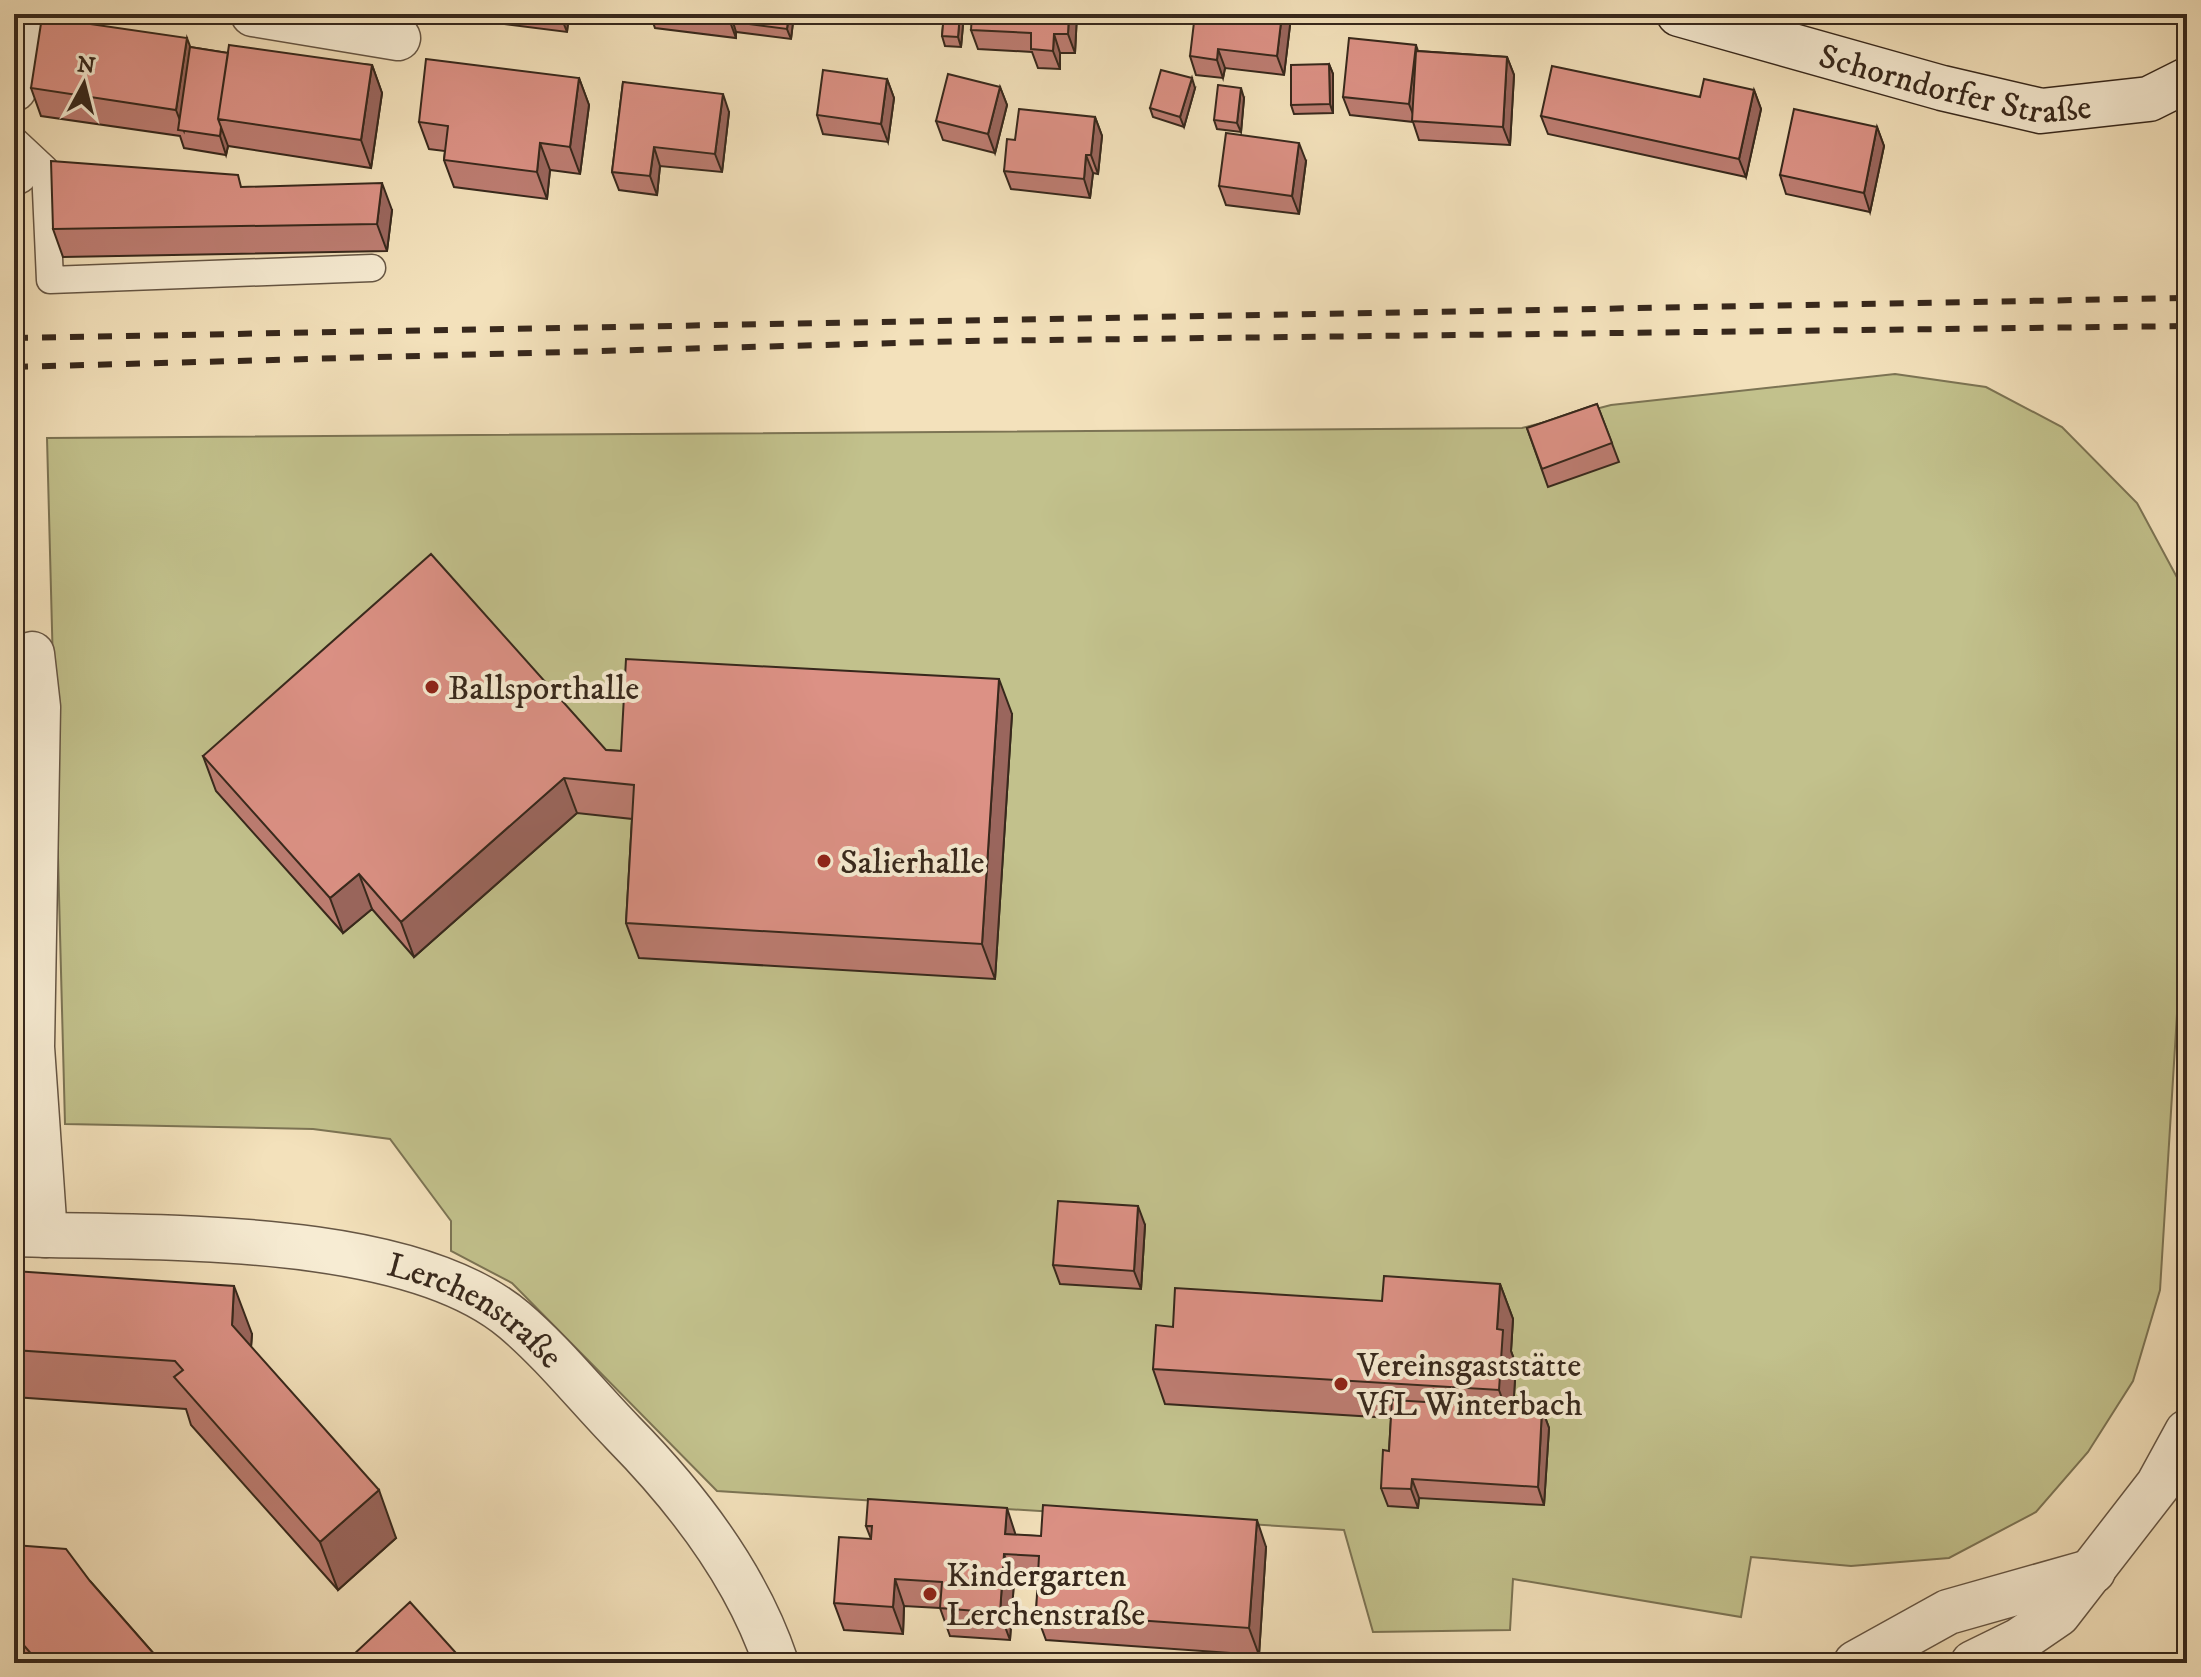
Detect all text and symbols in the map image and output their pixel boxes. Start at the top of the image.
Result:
street label: Schorndorfer Straße [1814,35,2094,134]
north arrow [44,44,124,124]
text: N [76,51,97,80]
place label: Ballsporthalle [448,668,639,710]
marker: Ballsporthalle [423,678,441,696]
place label: Salierhalle [840,842,984,884]
marker: Salierhalle [815,852,833,870]
street label: Lerchenstraße [383,1244,571,1378]
place label: Vereinsgaststätte VfL Winterbach [1356,1345,1583,1426]
marker: Vereinsgaststätte VfL Winterbach [1332,1375,1350,1393]
place label: Kindergarten Lerchenstraße [946,1555,1145,1636]
marker: Kindergarten Lerchenstraße [921,1585,939,1603]

